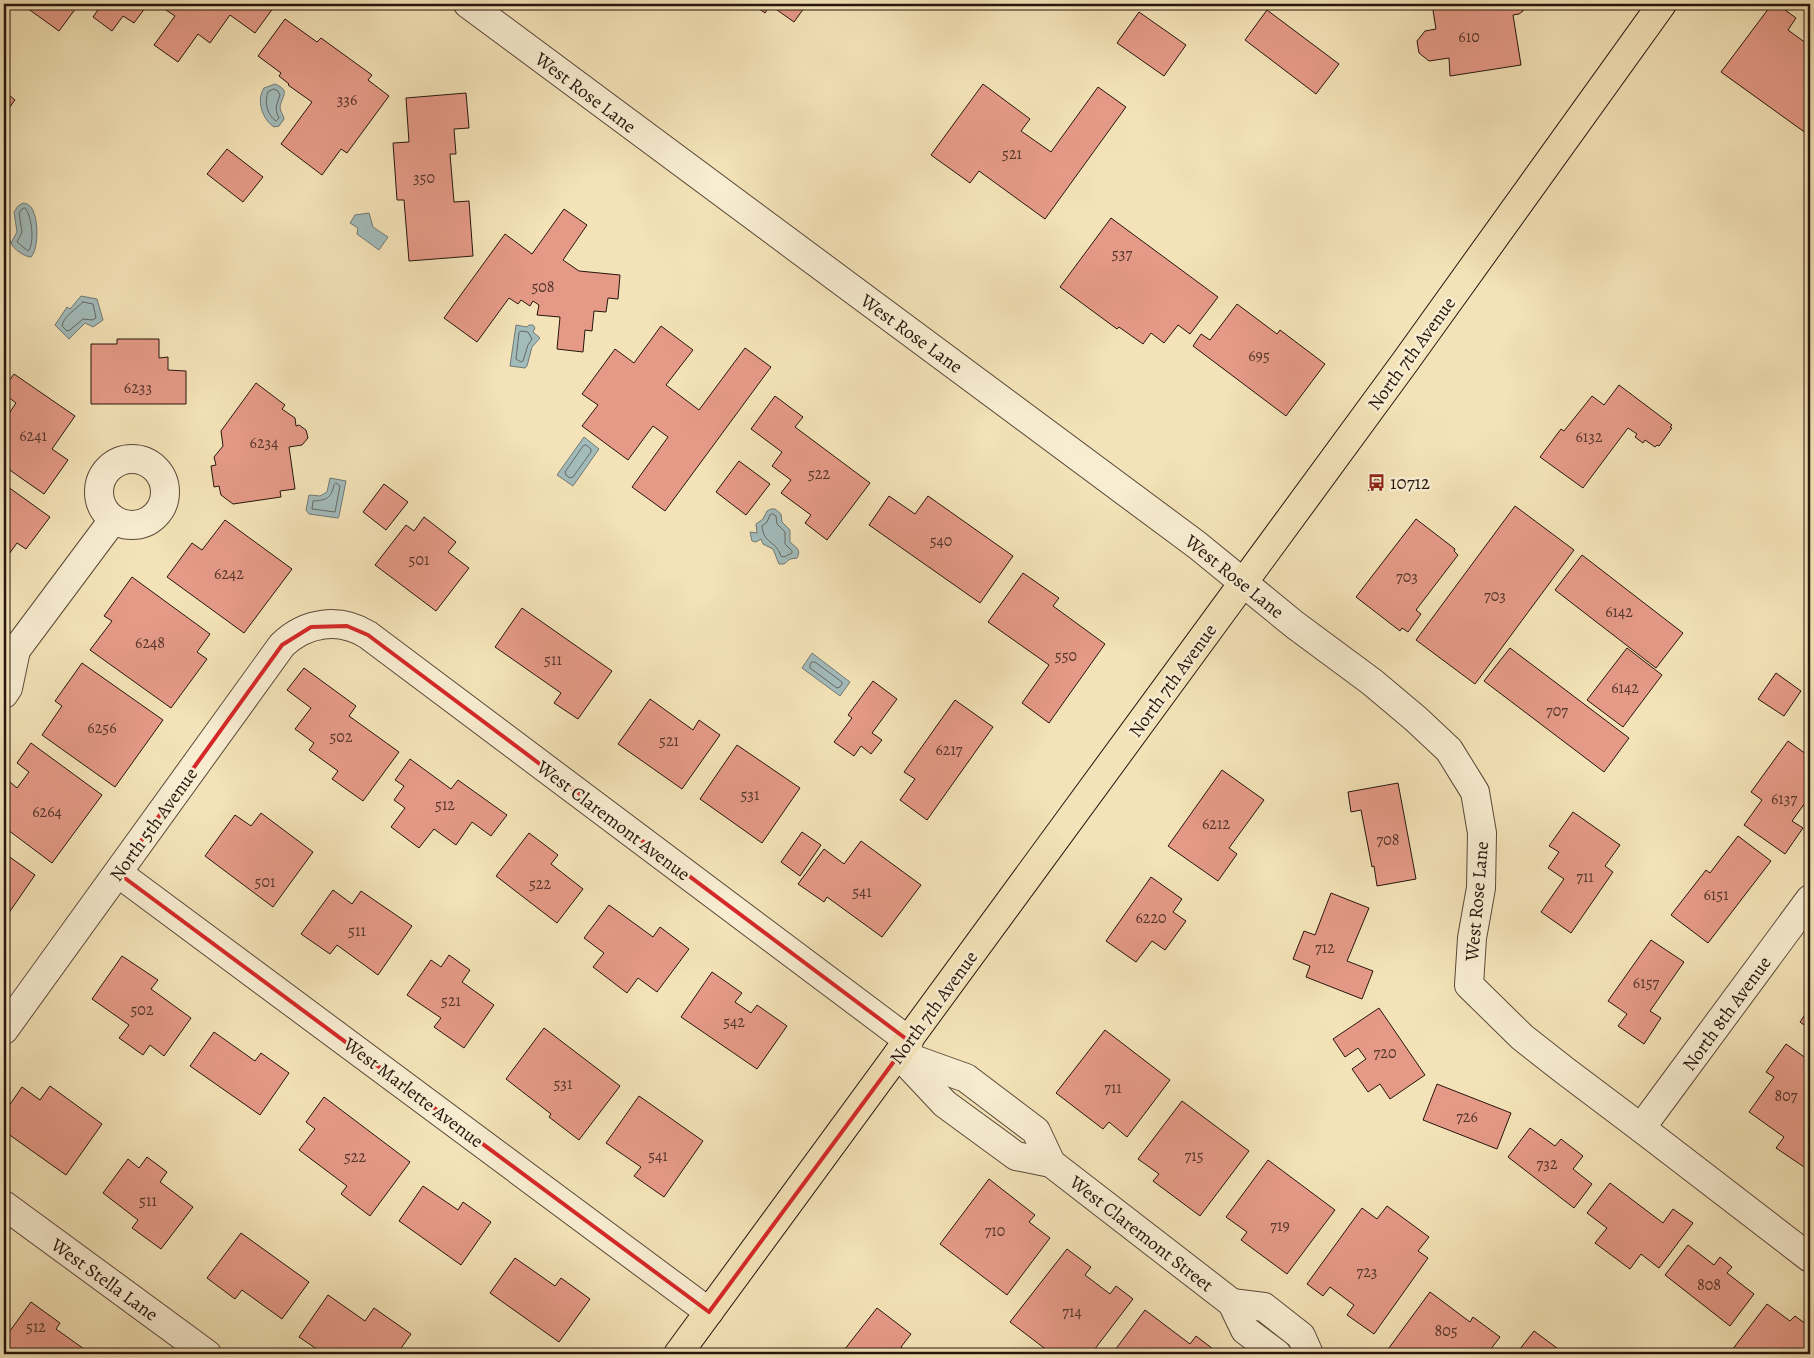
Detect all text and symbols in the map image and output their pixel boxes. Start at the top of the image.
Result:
house number: 610 [1458,26,1480,48]
street label: West Rose Lane [529,46,641,139]
house number: 336 [337,89,357,111]
house number: 521 [1002,143,1023,165]
house number: 350 [413,167,435,189]
house number: 537 [1112,243,1132,265]
house number: 508 [531,276,555,298]
street label: West Rose Lane [854,287,968,380]
street label: North 7th Avenue [1362,291,1462,416]
house number: 695 [1248,345,1270,367]
house number: 6233 [124,377,152,399]
house number: 6241 [19,425,47,447]
house number: 6132 [1575,426,1603,448]
house number: 6234 [250,432,278,454]
house number: 522 [808,463,830,485]
place label: 10712 [1390,470,1430,496]
bus stop icon: 10712 [1366,472,1386,492]
street label: West Rose Lane [1179,528,1289,625]
house number: 540 [930,530,952,552]
house number: 501 [409,549,430,571]
house number: 6242 [214,563,244,585]
house number: 703 [1396,566,1418,588]
house number: 703 [1484,585,1506,607]
house number: 6142 [1605,601,1633,623]
street label: North 7th Avenue [1123,618,1223,743]
house number: 6248 [135,632,165,654]
house number: 550 [1055,645,1077,667]
house number: 511 [544,649,562,671]
house number: 6142 [1611,677,1639,699]
house number: 707 [1546,700,1568,722]
house number: 6256 [87,717,117,739]
house number: 502 [329,726,353,748]
house number: 521 [659,730,680,752]
house number: 6217 [935,739,963,761]
street label: West Claremont Avenue [531,754,695,887]
street label: North 5th Avenue [104,762,204,887]
house number: 531 [740,784,760,806]
house number: 6137 [1771,788,1797,810]
house number: 512 [435,794,455,816]
house number: 6264 [32,801,62,823]
house number: 6212 [1202,813,1230,835]
house number: 708 [1376,829,1400,851]
street label: West Rose Lane [1459,840,1495,963]
house number: 711 [1576,866,1594,888]
house number: 501 [255,871,276,893]
house number: 522 [529,873,551,895]
house number: 541 [852,881,872,903]
house number: 6151 [1703,884,1729,906]
house number: 6220 [1135,907,1167,929]
house number: 511 [348,920,366,942]
house number: 712 [1315,937,1335,959]
street label: North 7th Avenue [884,945,984,1070]
street label: North 8th Avenue [1676,951,1777,1076]
house number: 6157 [1633,972,1660,994]
house number: 521 [441,990,462,1012]
house number: 502 [130,999,154,1021]
house number: 542 [723,1011,745,1033]
street label: West Marlette Avenue [337,1031,489,1154]
house number: 720 [1374,1042,1396,1064]
house number: 531 [553,1073,573,1095]
house number: 711 [1104,1077,1122,1099]
house number: 807 [1774,1085,1798,1107]
house number: 726 [1456,1106,1478,1128]
house number: 541 [648,1145,668,1167]
house number: 715 [1184,1145,1204,1167]
house number: 522 [344,1146,366,1168]
house number: 732 [1537,1153,1558,1175]
street label: West Claremont Street [1063,1169,1219,1298]
house number: 511 [139,1190,157,1212]
house number: 719 [1270,1215,1290,1237]
house number: 710 [985,1220,1005,1242]
street label: West Stella Lane [45,1231,163,1328]
house number: 723 [1357,1261,1377,1283]
house number: 808 [1697,1274,1721,1296]
house number: 714 [1062,1301,1082,1323]
house number: 512 [26,1316,46,1338]
house number: 805 [1434,1320,1458,1342]

